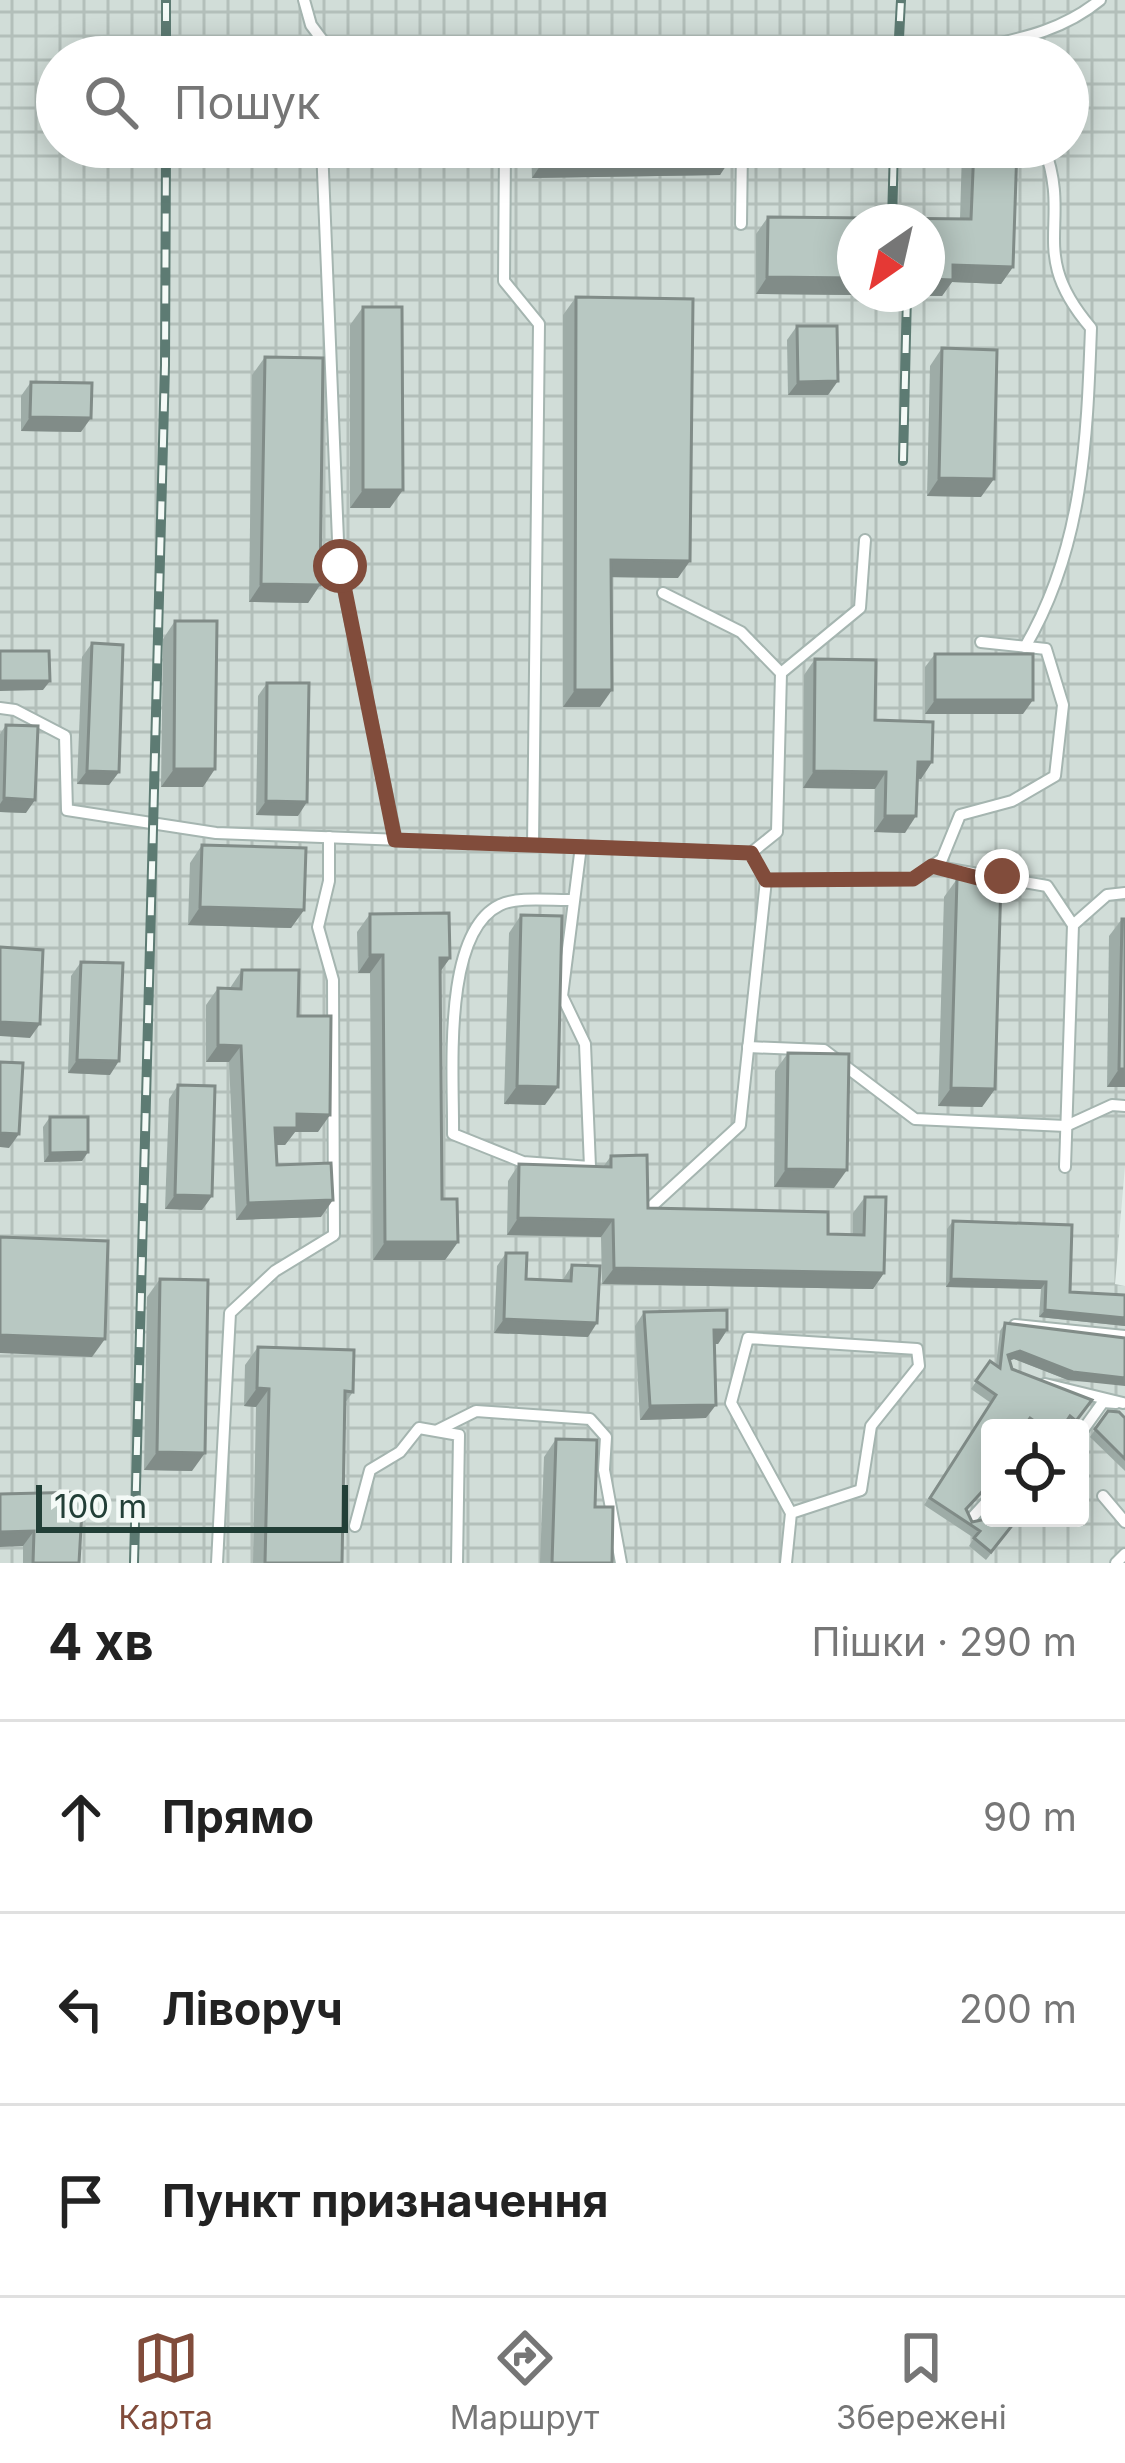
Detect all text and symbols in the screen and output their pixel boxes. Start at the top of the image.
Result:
search box [36,36,1089,168]
icon: search [78,69,144,135]
text: Пошук [174,75,320,130]
north arrow [837,204,945,312]
route start [313,539,367,593]
route end [975,849,1029,903]
map controls [981,1419,1089,1527]
button: locate [981,1419,1089,1527]
scale bar [36,1479,348,1532]
text: 100 m [54,1486,147,1526]
text: 4 хв [48,1611,154,1672]
text: Пішки · 290 m [811,1618,1077,1665]
icon: ahead [48,1784,114,1850]
text: Прямо [162,1789,314,1844]
text: 90 m [983,1793,1077,1840]
icon: left [48,1976,114,2042]
text: Ліворуч [162,1981,343,2036]
text: 200 m [959,1985,1077,2032]
icon: arrive [48,2168,114,2234]
text: Пункт призначення [162,2173,608,2228]
tab: Карта [118,2325,213,2437]
tab: Маршрут [450,2325,599,2437]
tab: Збережені [836,2325,1007,2437]

